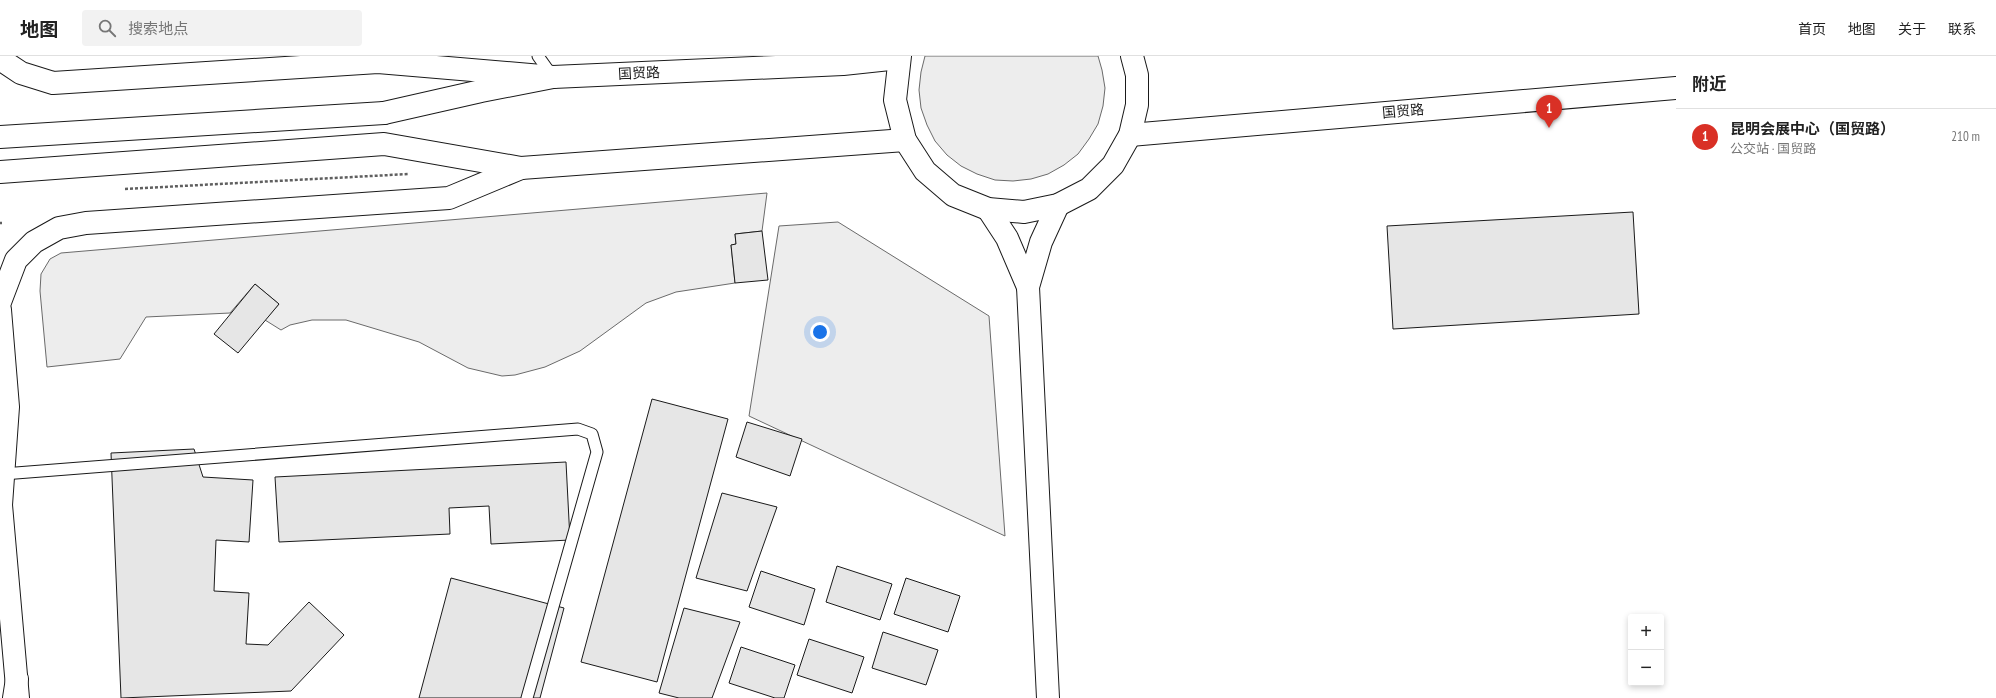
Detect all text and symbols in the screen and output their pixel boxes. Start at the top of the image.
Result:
search box [82,10,362,46]
text: 地图 [20,17,58,41]
icon: search [96,17,118,39]
text: 搜索地点 [128,19,188,38]
text: 首页 [1798,20,1826,38]
text: 地图 [1848,20,1876,38]
text: 关于 [1898,20,1926,38]
text: 联系 [1948,20,1976,38]
street label: 国贸路 [618,63,660,83]
text: 附近 [1692,73,1726,95]
pin: 1 [1536,95,1562,128]
street label: 国贸路 [1381,100,1425,122]
text: 昆明会展中心（国贸路） [1730,119,1895,138]
text: 1 [1702,128,1708,145]
text: 210 m [1951,128,1980,145]
text: 公交站 · 国贸路 [1730,140,1816,157]
your location [810,322,830,342]
map controls [1628,614,1664,686]
button: + [1628,614,1664,650]
button: − [1628,650,1664,686]

